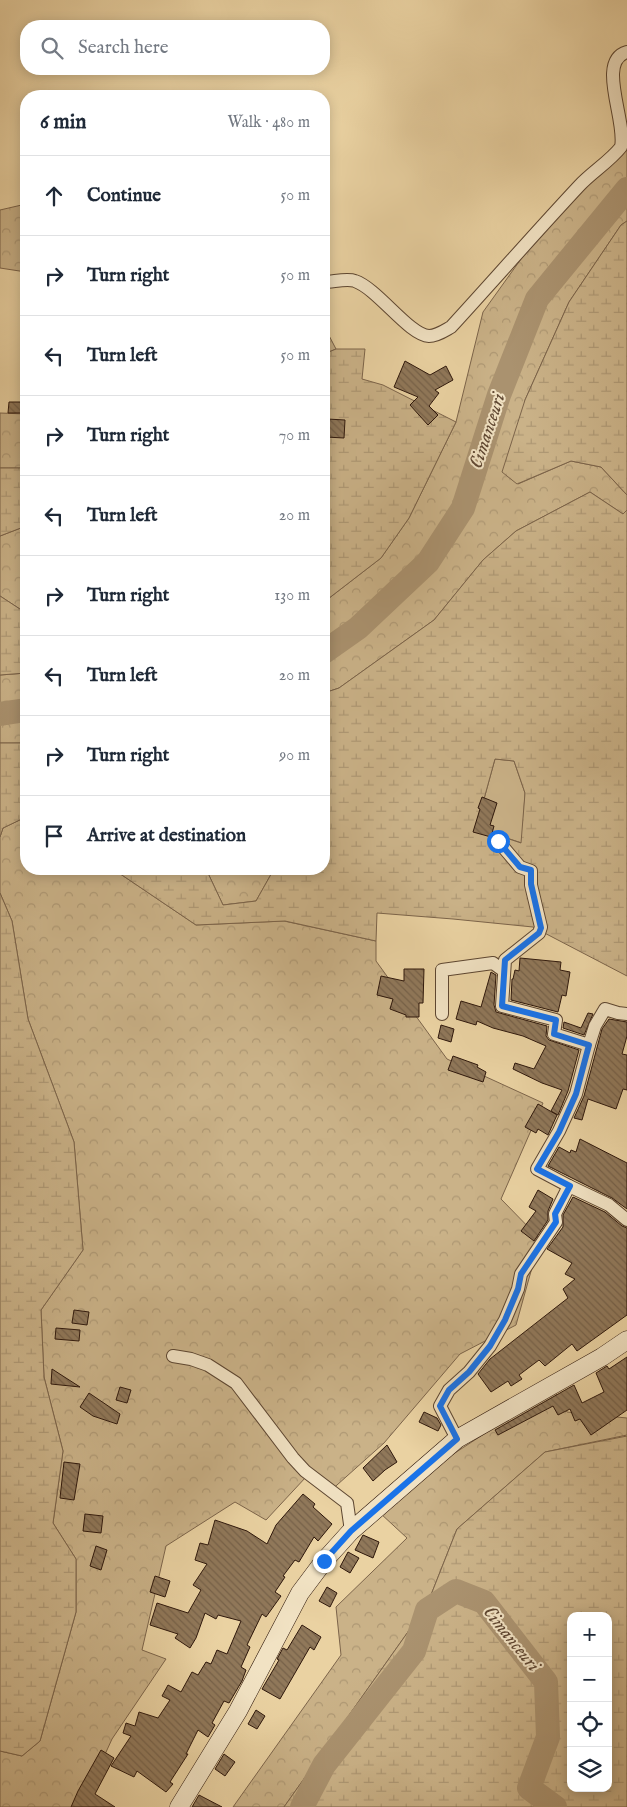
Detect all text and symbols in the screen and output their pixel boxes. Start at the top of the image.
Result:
search box [20,20,330,75]
icon: search [38,34,66,62]
text: Search here [78,36,169,60]
text: 6 min [40,109,86,136]
text: Walk · 480 m [228,113,310,133]
icon: ahead [40,182,68,210]
text: Continue [87,184,161,208]
text: 50 m [281,186,310,206]
icon: right [40,262,68,290]
text: Turn right [87,264,169,288]
text: 50 m [281,266,310,286]
icon: left [40,342,68,370]
text: Turn left [87,344,158,368]
text: 50 m [281,346,310,366]
water label: Cimanceuri [465,389,512,472]
icon: right [40,422,68,450]
text: Turn right [87,424,169,448]
text: 70 m [279,426,310,446]
icon: left [40,502,68,530]
text: Turn left [87,504,158,528]
text: 20 m [279,506,310,526]
icon: right [40,582,68,610]
text: Turn right [87,584,169,608]
text: 130 m [274,586,310,606]
icon: left [40,662,68,690]
text: Turn left [87,664,158,688]
text: 20 m [279,666,310,686]
icon: right [40,742,68,770]
text: Turn right [87,744,169,768]
text: 90 m [279,746,310,766]
icon: arrive [40,822,68,850]
text: Arrive at destination [87,824,246,848]
route start [487,830,510,853]
route end [313,1550,336,1573]
water label: Cimanceuri [477,1601,546,1678]
map controls [567,1612,612,1792]
button: + [567,1612,612,1657]
button: − [567,1657,612,1702]
button: locate [567,1702,612,1747]
button: layers [567,1747,612,1792]

